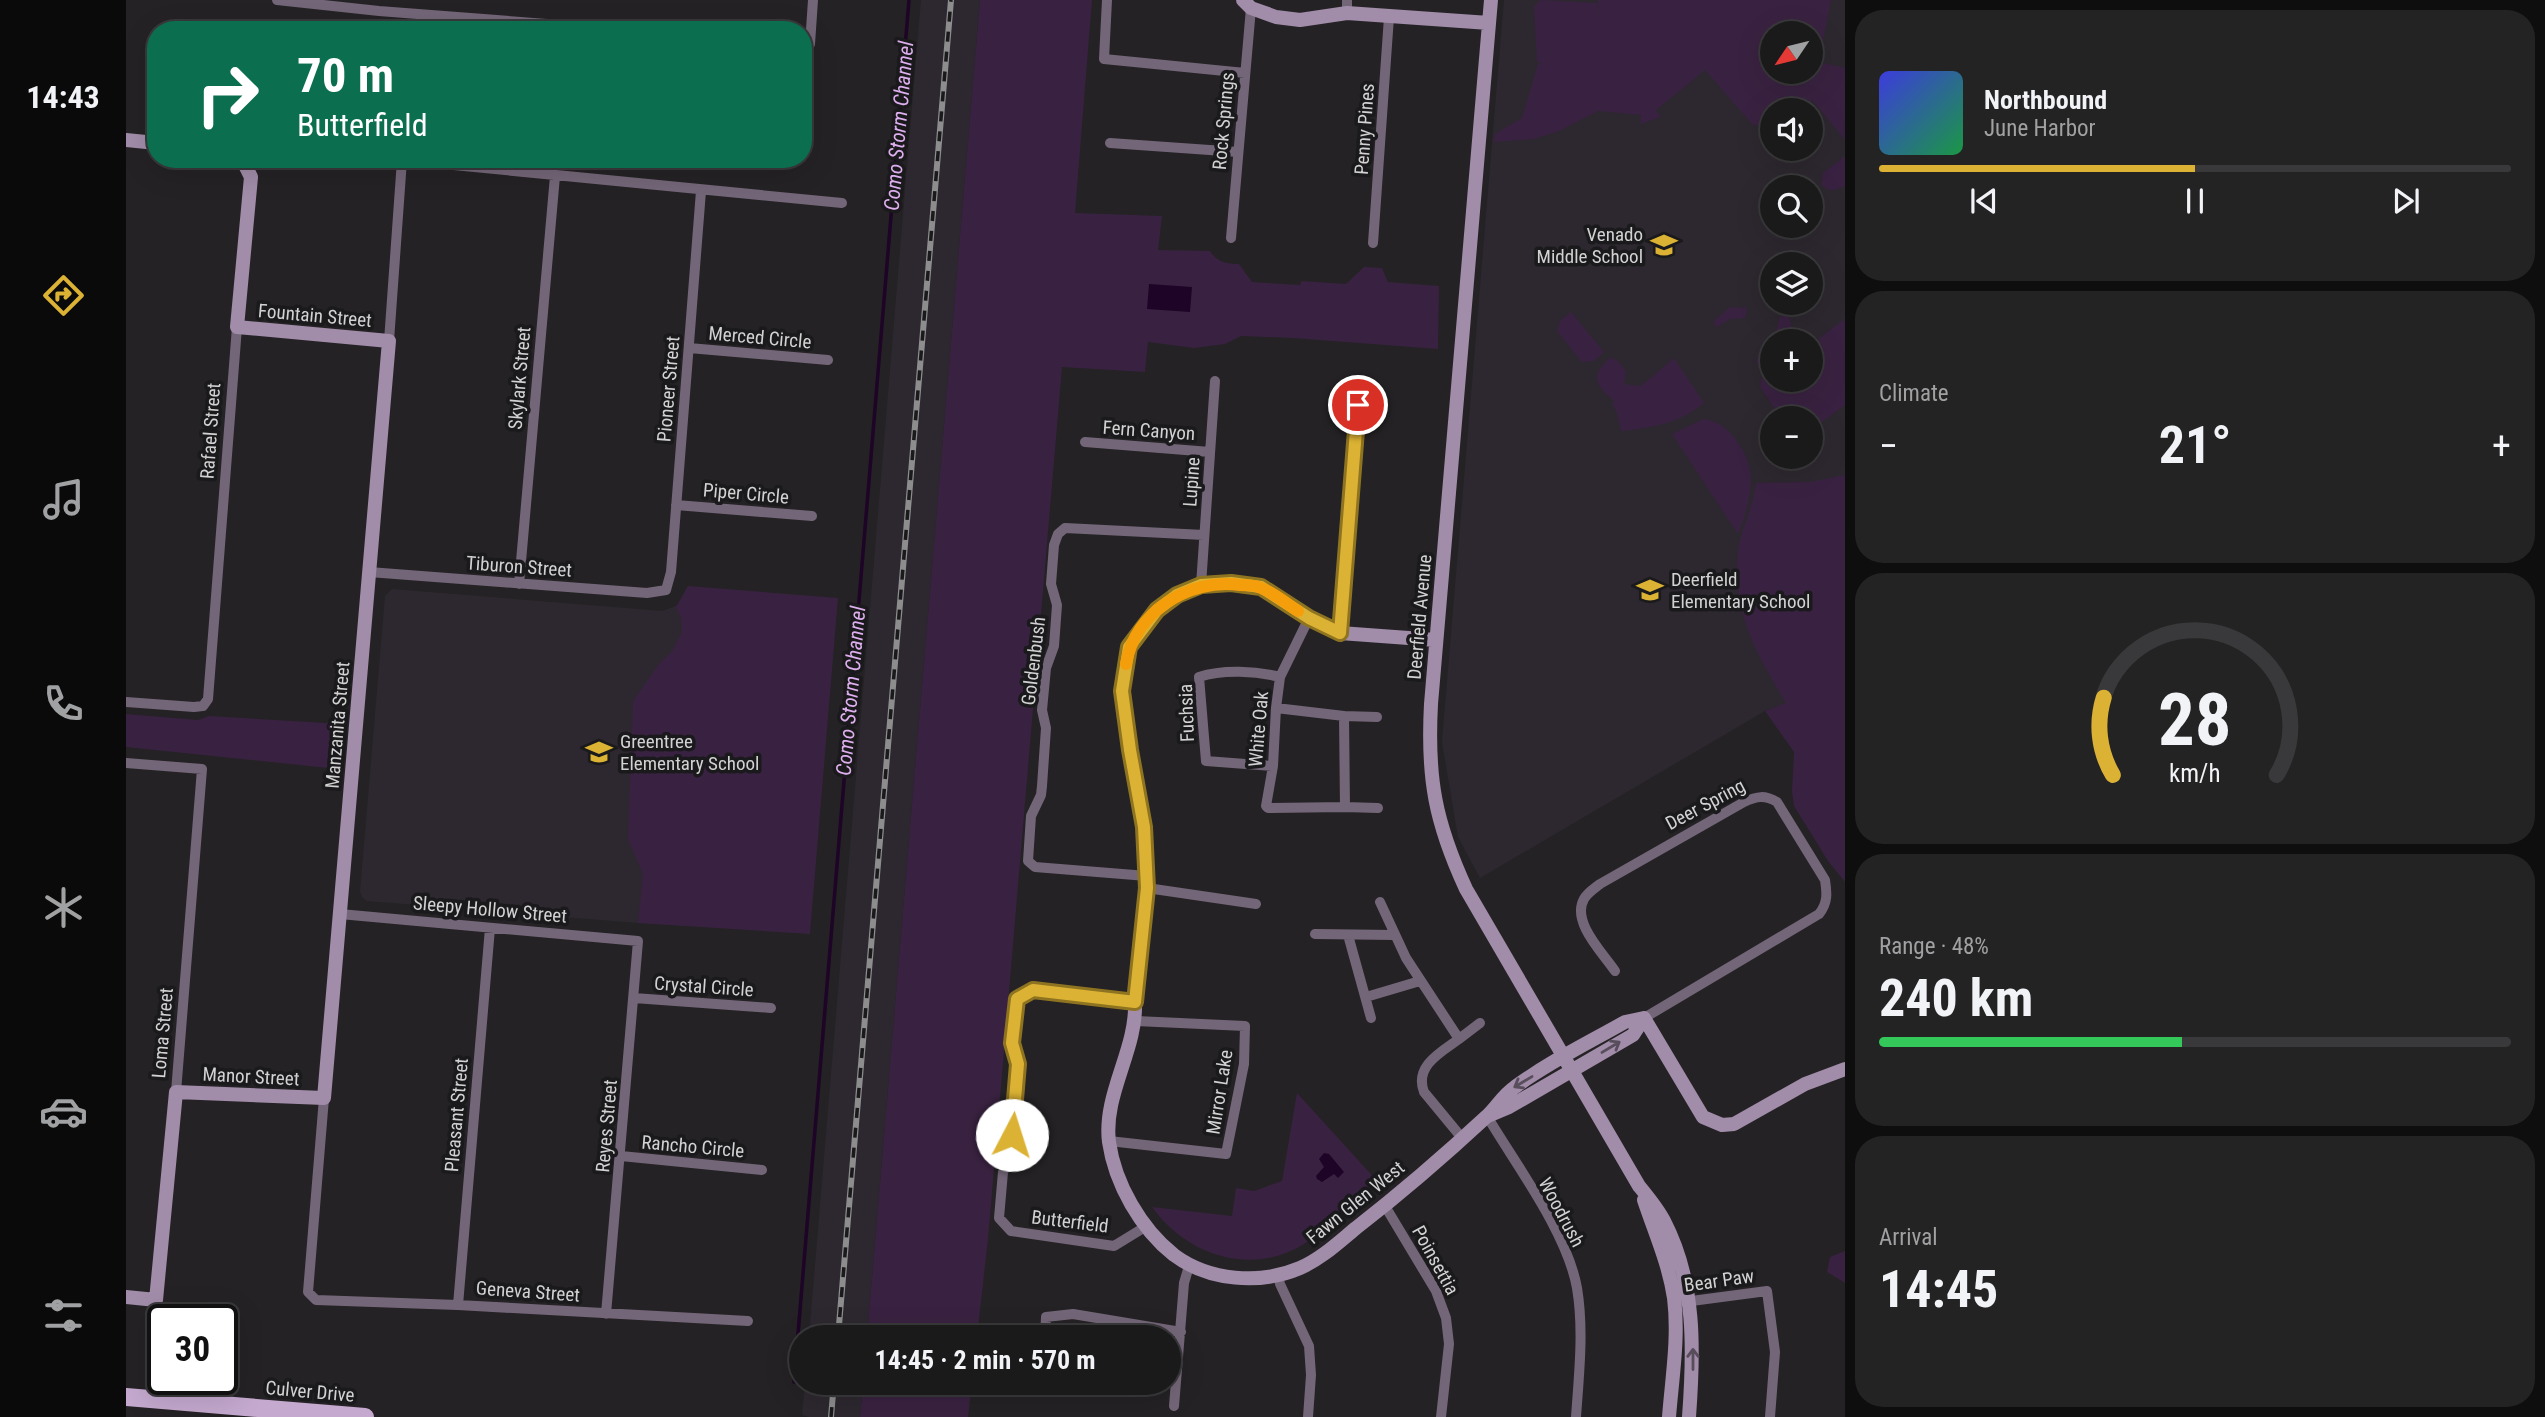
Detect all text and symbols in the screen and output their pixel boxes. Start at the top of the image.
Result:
north arrow [1760,21,1824,84]
map controls [1760,21,1823,469]
water label: Como Storm Channel [880,40,918,212]
text: 70 m [297,47,394,104]
icon: right [182,49,273,140]
street label: Rock Springs [1208,71,1239,171]
text: 14:43 [26,78,100,116]
street label: Penny Pines [1350,83,1379,176]
text: Northbound [1984,85,2107,115]
button: sound [1760,98,1823,161]
text: Butterfield [297,106,428,144]
text: June Harbor [1984,115,2096,142]
button: search [1760,175,1823,238]
icon: previous [1965,182,2003,220]
icon: pause [2176,182,2214,220]
icon: next [2387,182,2425,220]
place label: Venado Middle School [1537,223,1643,268]
school or university icon: Venado Middle School [1649,230,1679,260]
button: layers [1760,252,1823,315]
icon: directions [39,271,88,320]
street label: Fountain Street [257,299,373,332]
street label: Merced Circle [708,322,812,353]
street label: Skylark Street [504,326,535,430]
button: + [1760,329,1823,392]
street label: Pioneer Street [652,335,685,443]
pin [1328,375,1388,435]
text: Climate [1879,380,1949,407]
street label: Rafael Street [196,382,225,480]
icon: arrive [1339,386,1377,424]
button: − [1760,406,1823,469]
text: 21° [2159,415,2231,476]
street label: Fern Canyon [1102,416,1196,445]
text: − [1879,424,1898,468]
text: + [2492,424,2511,468]
street label: Lupine [1178,456,1205,508]
icon: music [39,475,88,524]
street label: Piper Circle [702,478,790,509]
street label: Tiburon Street [465,551,573,582]
street label: Deerfield Avenue [1403,553,1436,681]
place label: Deerfield Elementary School [1671,568,1810,613]
school or university icon: Deerfield Elementary School [1635,575,1665,605]
water label: Como Storm Channel [832,605,870,777]
street label: Goldenbush [1017,615,1050,707]
street label: Manzanita Street [320,661,355,789]
text: 28 [2158,677,2232,763]
icon: phone [39,679,88,728]
street label: Fuchsia [1174,683,1199,742]
street label: White Oak [1244,690,1273,768]
place label: Greentree Elementary School [620,730,759,775]
school or university icon: Greentree Elementary School [584,737,614,767]
text: km/h [2169,758,2221,787]
street label: Deer Spring [1662,774,1749,835]
icon: climate [39,883,88,932]
street label: Sleepy Hollow Street [412,891,568,928]
text: Range · 48% [1879,933,1989,960]
text: 240 km [1879,968,2033,1029]
street label: Crystal Circle [654,972,755,1001]
street label: Loma Street [147,987,178,1079]
one-way arrow [1601,1040,1621,1054]
street label: Mirror Lake [1201,1048,1238,1136]
street label: Pleasant Street [440,1057,473,1173]
street label: Manor Street [202,1062,300,1091]
one-way arrow [1513,1076,1533,1090]
street label: Reyes Street [591,1079,622,1173]
icon: car [39,1087,88,1136]
position arrow [975,1098,1049,1172]
street label: Rancho Circle [641,1131,745,1162]
street label: Fawn Glen West [1302,1156,1409,1249]
street label: Woodrush [1534,1174,1589,1251]
street label: Butterfield [1030,1205,1110,1238]
street label: Poinsettia [1407,1222,1464,1299]
text: Arrival [1879,1224,1938,1251]
text: 14:45 [1879,1259,1998,1320]
street label: Bear Paw [1683,1264,1756,1297]
street label: Geneva Street [475,1276,581,1307]
icon: filters [39,1291,88,1340]
speed limit sign: 30 [147,1304,238,1395]
text: 14:45 · 2 min · 570 m [875,1345,1095,1375]
one-way arrow [1686,1348,1700,1371]
street label: Culver Drive [264,1376,356,1407]

